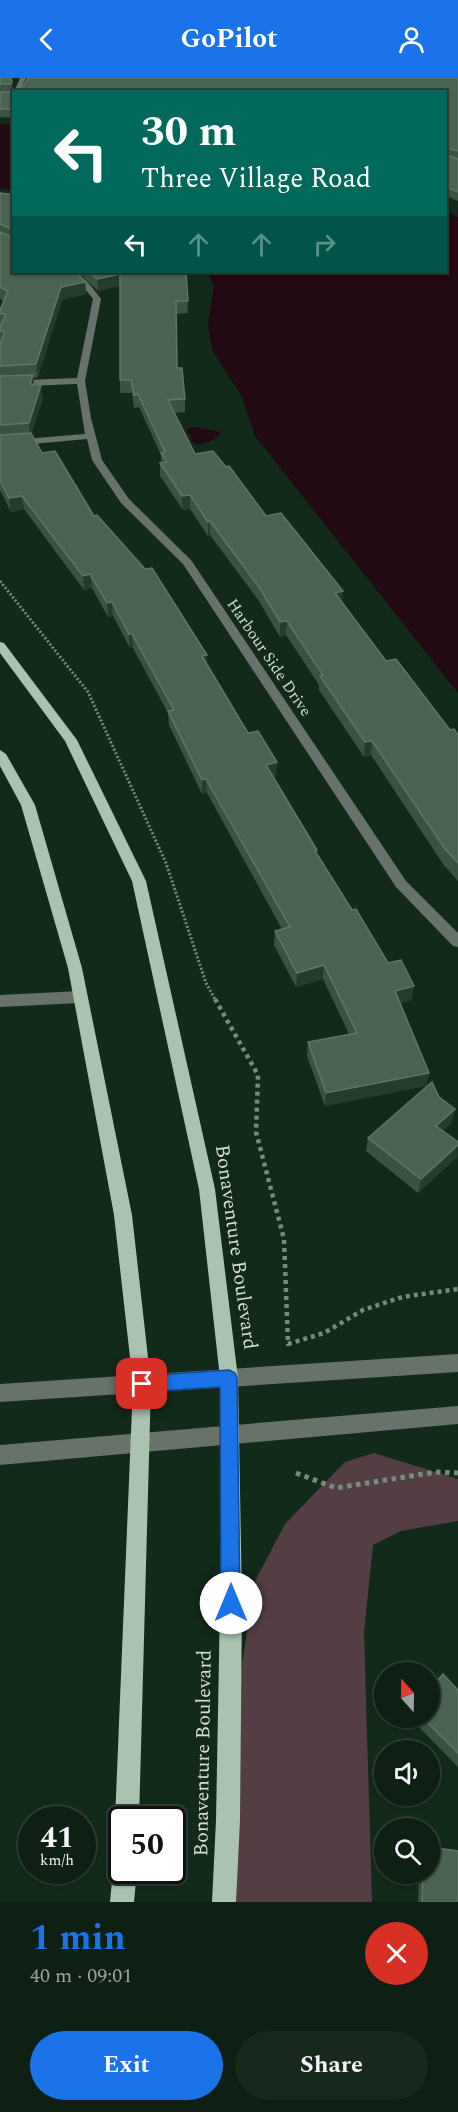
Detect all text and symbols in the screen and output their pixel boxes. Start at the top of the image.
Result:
text: GoPilot [181,18,277,60]
icon: back [30,23,63,56]
icon: person [395,23,428,56]
text: 30 m [141,101,236,164]
icon: left [42,114,120,192]
text: Three Village Road [141,158,371,200]
icon: left [119,228,152,261]
icon: ahead [182,228,215,261]
icon: ahead [245,228,278,261]
icon: right [308,228,341,261]
street label: Harbour Side Drive [221,594,318,721]
street label: Bonaventure Boulevard [207,1143,265,1352]
pin [116,1358,167,1409]
icon: arrive [125,1367,158,1400]
position arrow [199,1571,263,1635]
street label: Bonaventure Boulevard [186,1649,220,1857]
north arrow [374,1662,440,1728]
map controls [374,1662,440,1884]
button: sound [374,1740,440,1806]
speed limit sign: 50 [108,1806,186,1884]
text: 41 [40,1815,74,1861]
button: search [374,1818,440,1884]
text: km/h [40,1849,74,1872]
text: 1 min [30,1911,126,1966]
button: close [365,1922,428,1985]
text: 40 m · 09:01 [30,1961,132,1991]
button: Exit [30,2031,223,2100]
button: Share [235,2031,428,2100]

